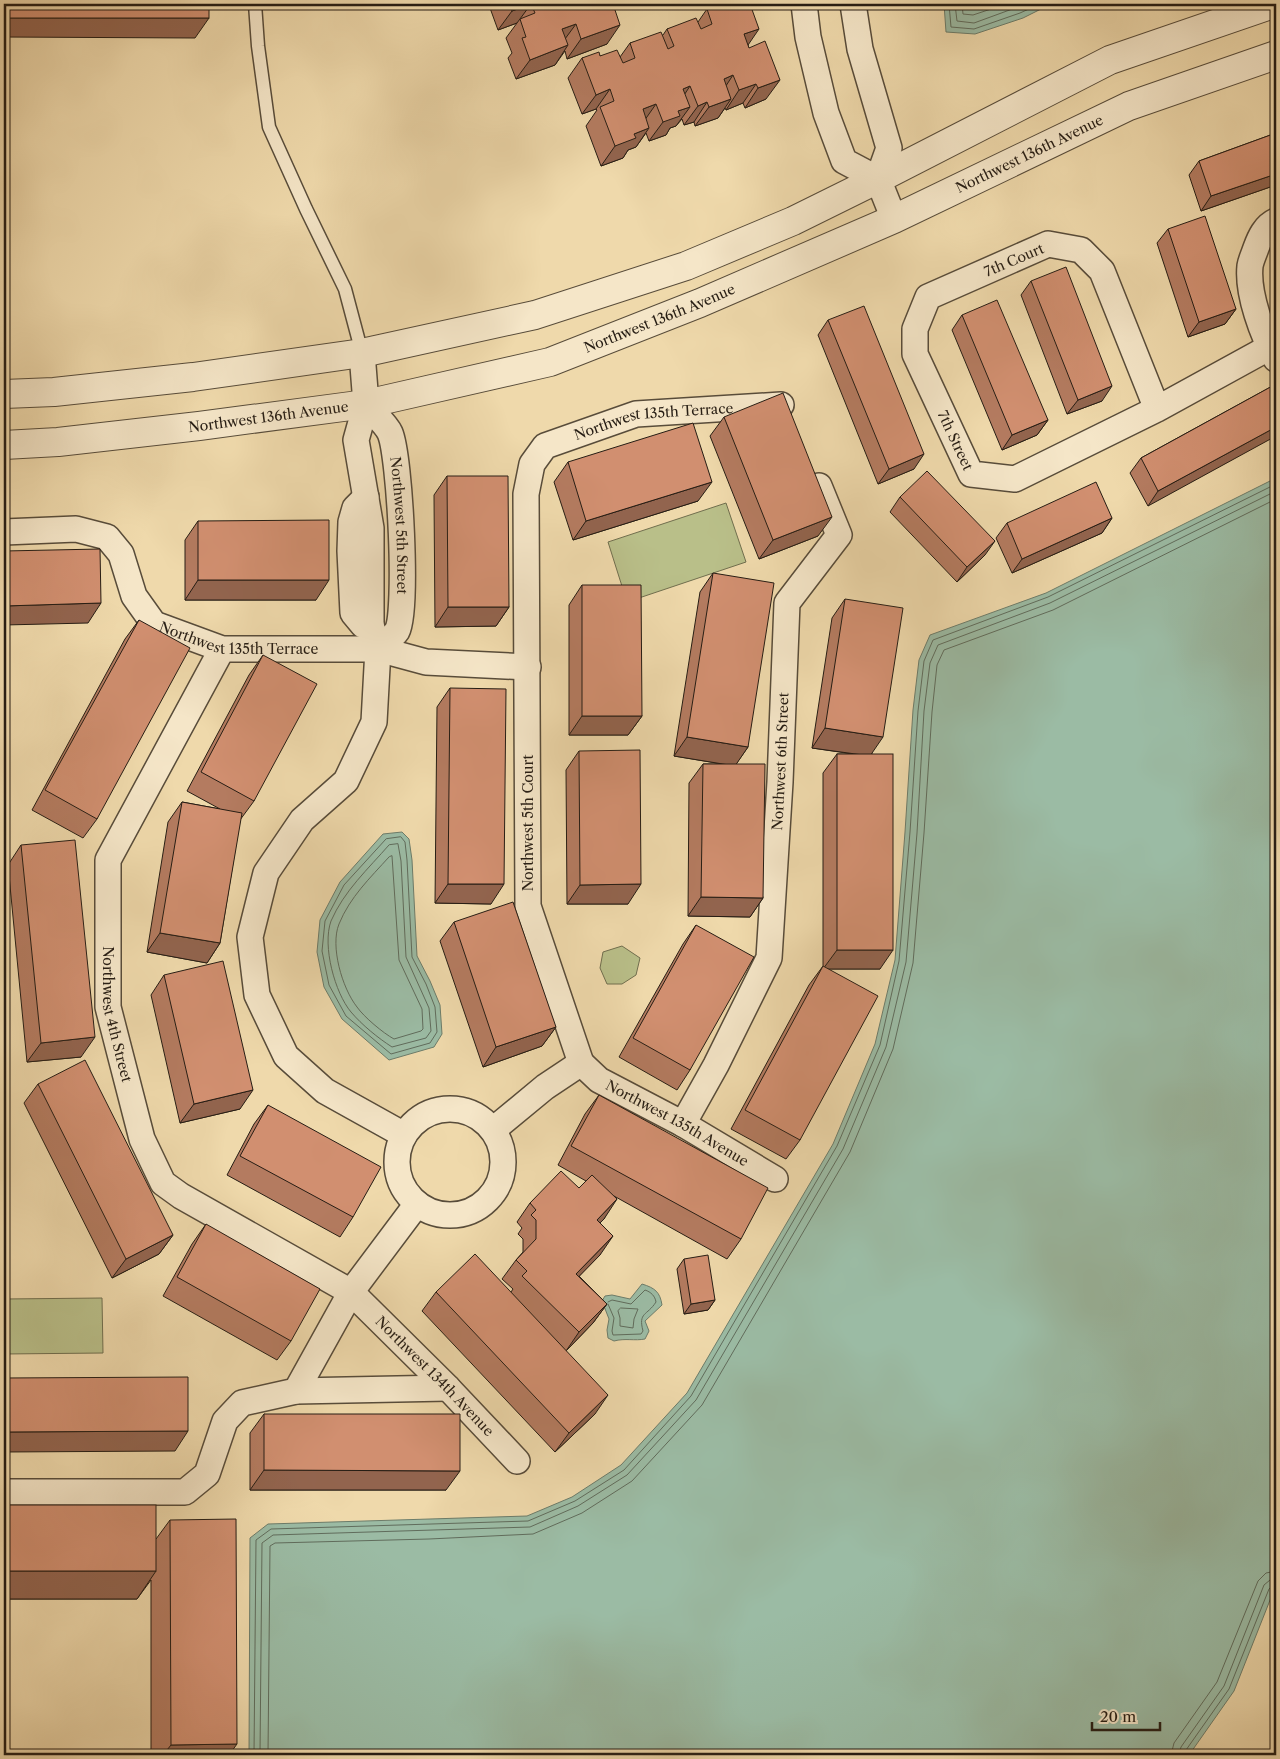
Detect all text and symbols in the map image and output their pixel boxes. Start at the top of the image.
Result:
street label: Northwest 136th Avenue [953,111,1106,197]
street label: 7th Court [981,239,1047,281]
street label: Northwest 136th Avenue [581,280,738,357]
street label: Northwest 136th Avenue [187,397,350,436]
street label: Northwest 135th Terrace [572,399,734,444]
street label: 7th Street [934,408,977,473]
street label: Northwest 5th Street [386,456,411,595]
street label: Northwest 135th Terrace [157,618,318,658]
street label: Northwest 6th Street [768,692,793,831]
street label: Northwest 5th Court [519,755,537,891]
street label: Northwest 4th Street [99,946,136,1084]
street label: Northwest 135th Avenue [603,1076,752,1170]
street label: Northwest 134th Avenue [372,1312,498,1440]
scale bar [1092,1699,1160,1731]
text: 20 m [1100,1707,1136,1726]

